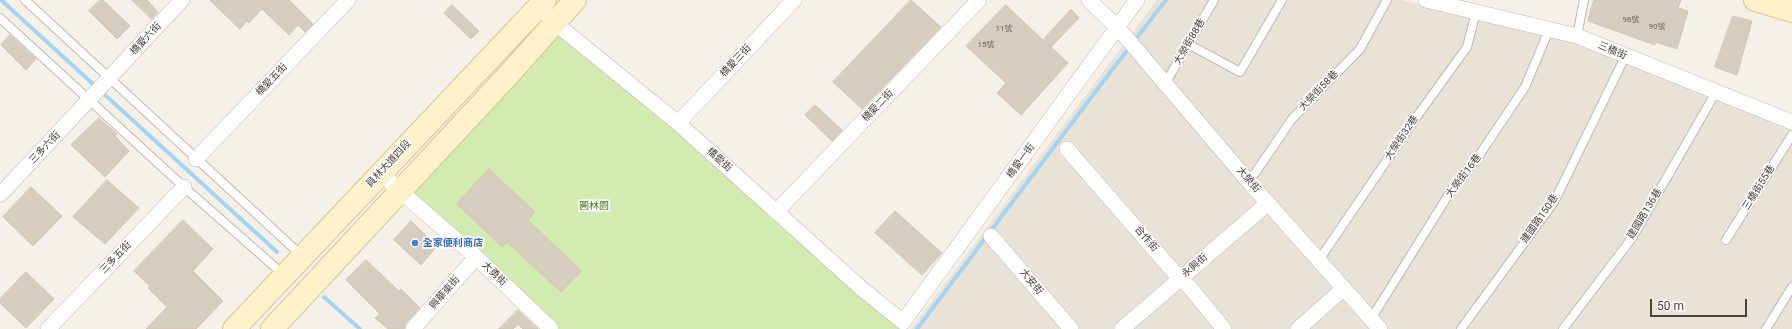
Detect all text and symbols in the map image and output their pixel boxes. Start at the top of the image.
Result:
house number: 96號 [1623,15,1639,25]
street label: 大榮街88巷 [1172,17,1208,67]
street label: 橋愛六街 [128,20,164,58]
house number: 90號 [1649,22,1665,32]
house number: 11號 [996,24,1012,34]
house number: 15號 [978,40,994,50]
street label: 三橋街 [1596,40,1628,62]
street label: 橋愛三街 [718,42,754,80]
street label: 橋愛五街 [254,61,290,99]
street label: 大榮街58巷 [1297,68,1341,114]
street label: 橋愛二街 [860,87,896,125]
street label: 大榮街32巷 [1383,113,1421,163]
street label: 三多六街 [27,129,63,167]
street label: 員林大道四段 [364,138,414,190]
street label: 橋愛一街 [1004,141,1038,181]
street label: 橋愛街 [704,146,734,174]
street label: 大榮街16巷 [1444,152,1484,200]
street label: 三橋街55巷 [1740,163,1778,213]
street label: 大榮街 [1234,165,1262,195]
street label: 建國路136巷 [1625,187,1665,241]
street label: 建國路150巷 [1519,192,1561,246]
park label: 圓林園 [579,200,609,212]
street label: 合作街 [1132,224,1160,254]
place label: 全家便利商店 [423,237,483,249]
marker: 全家便利商店 [410,238,420,248]
street label: 三多五街 [98,239,134,277]
street label: 永興街 [1180,252,1210,280]
street label: 大勇街 [479,259,509,289]
street label: 大安街 [1017,267,1045,297]
street label: 興華東街 [427,274,463,312]
scale bar [1652,291,1749,317]
text: 50 m [1657,299,1684,313]

